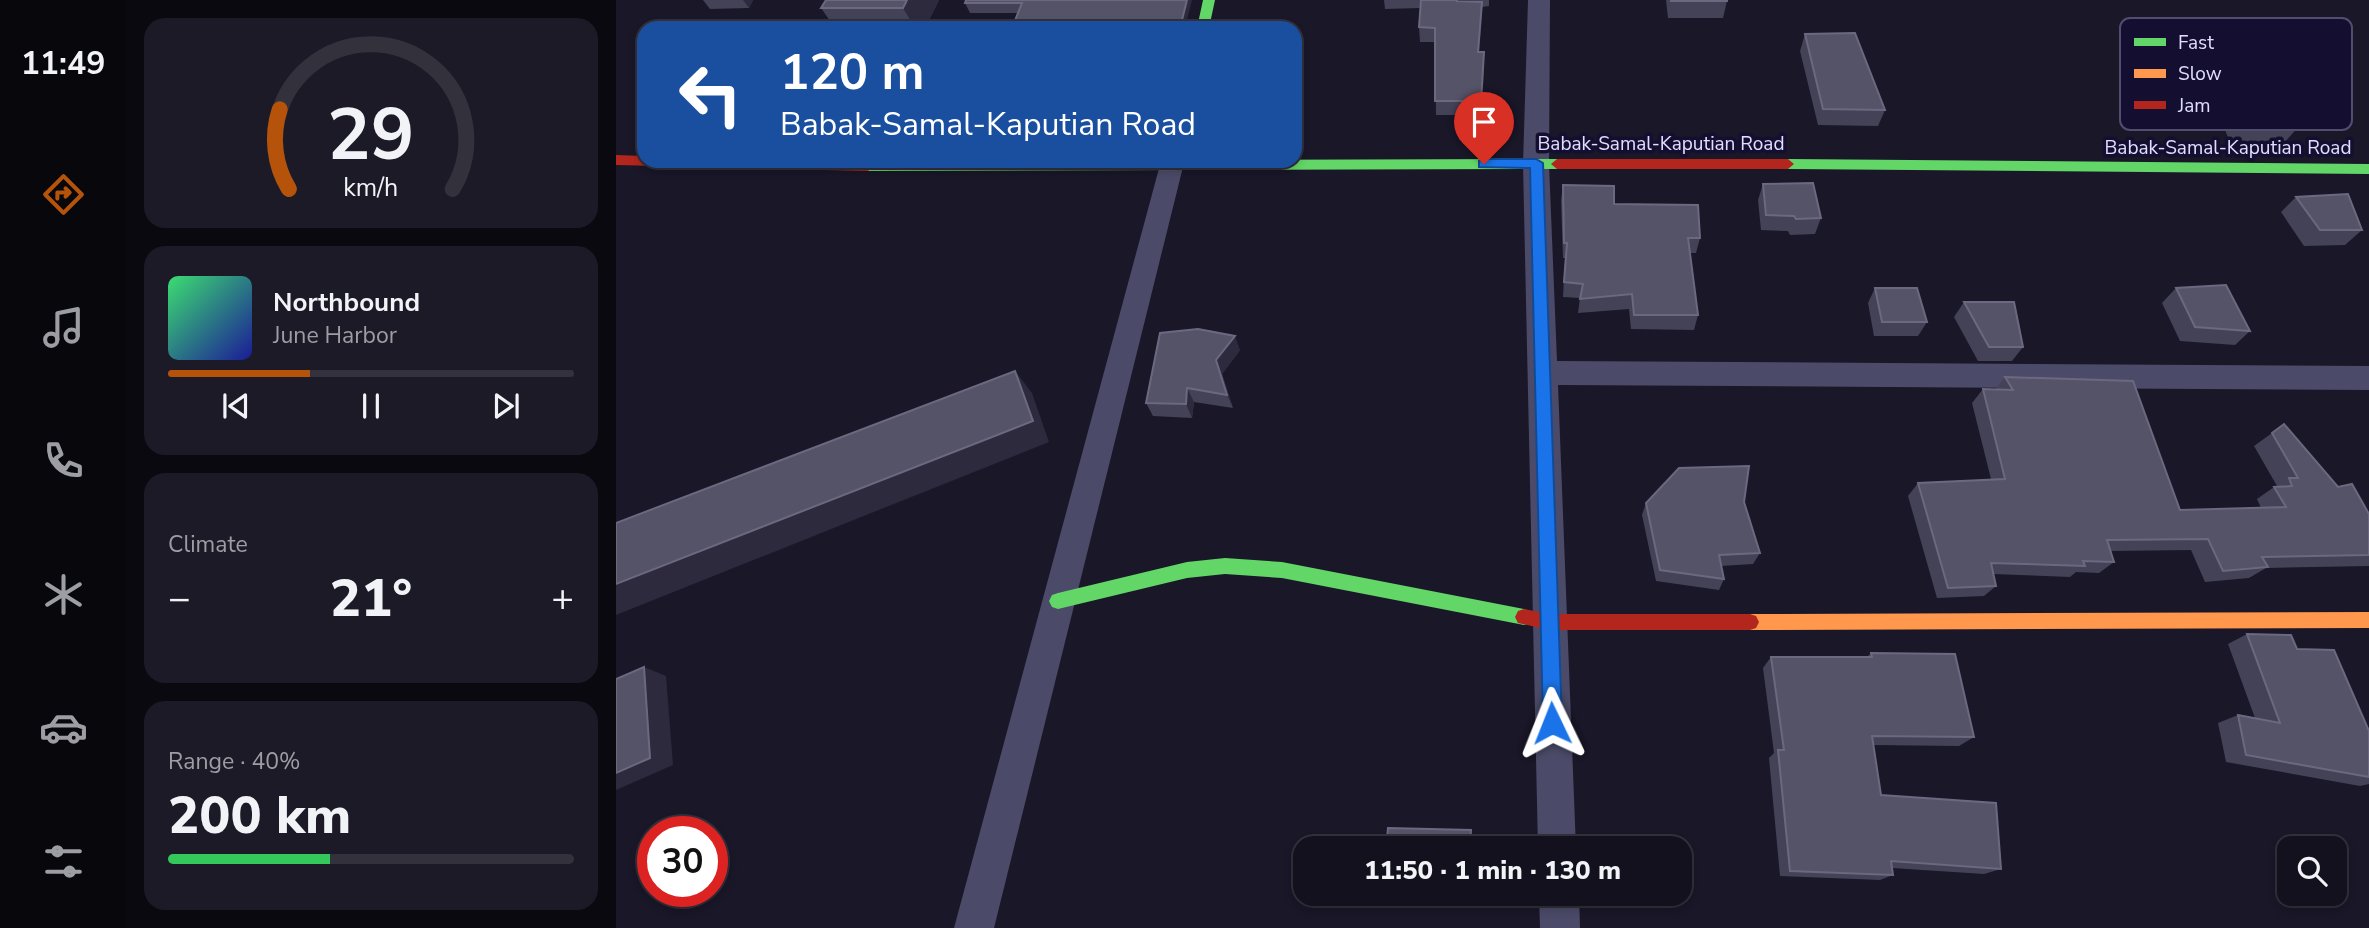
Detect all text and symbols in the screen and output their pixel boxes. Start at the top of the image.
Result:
legend [2120,18,2352,130]
text: Fast [2178,30,2214,56]
text: 120 m [780,39,924,106]
text: 11:49 [21,42,105,85]
icon: left [665,49,756,140]
text: Slow [2178,61,2222,87]
text: 29 [327,85,415,185]
pin [1454,92,1514,164]
text: Jam [2177,93,2211,119]
text: Babak-Samal-Kaputian Road [780,103,1196,146]
icon: arrive [1465,103,1503,141]
street label: Babak-Samal-Kaputian Road [1538,131,1785,157]
street label: Babak-Samal-Kaputian Road [2105,135,2352,161]
icon: directions [39,170,88,219]
text: km/h [343,171,399,205]
text: Northbound [273,285,420,320]
icon: music [39,303,88,352]
text: June Harbor [273,320,397,351]
icon: previous [217,387,255,425]
icon: pause [352,387,390,425]
icon: next [487,387,525,425]
icon: phone [39,436,88,485]
text: Climate [168,529,248,560]
text: 21° [330,563,412,634]
icon: climate [39,570,88,619]
text: − [168,573,191,624]
text: + [551,573,574,624]
position arrow [1515,686,1589,760]
icon: car [39,703,88,752]
text: Range · 40% [168,746,300,777]
text: 200 km [168,780,351,851]
speed limit sign: 30 [637,816,728,907]
map controls [2277,836,2347,906]
button: search [2277,836,2347,906]
icon: filters [39,837,88,886]
text: 11:50 · 1 min · 130 m [1364,853,1621,888]

